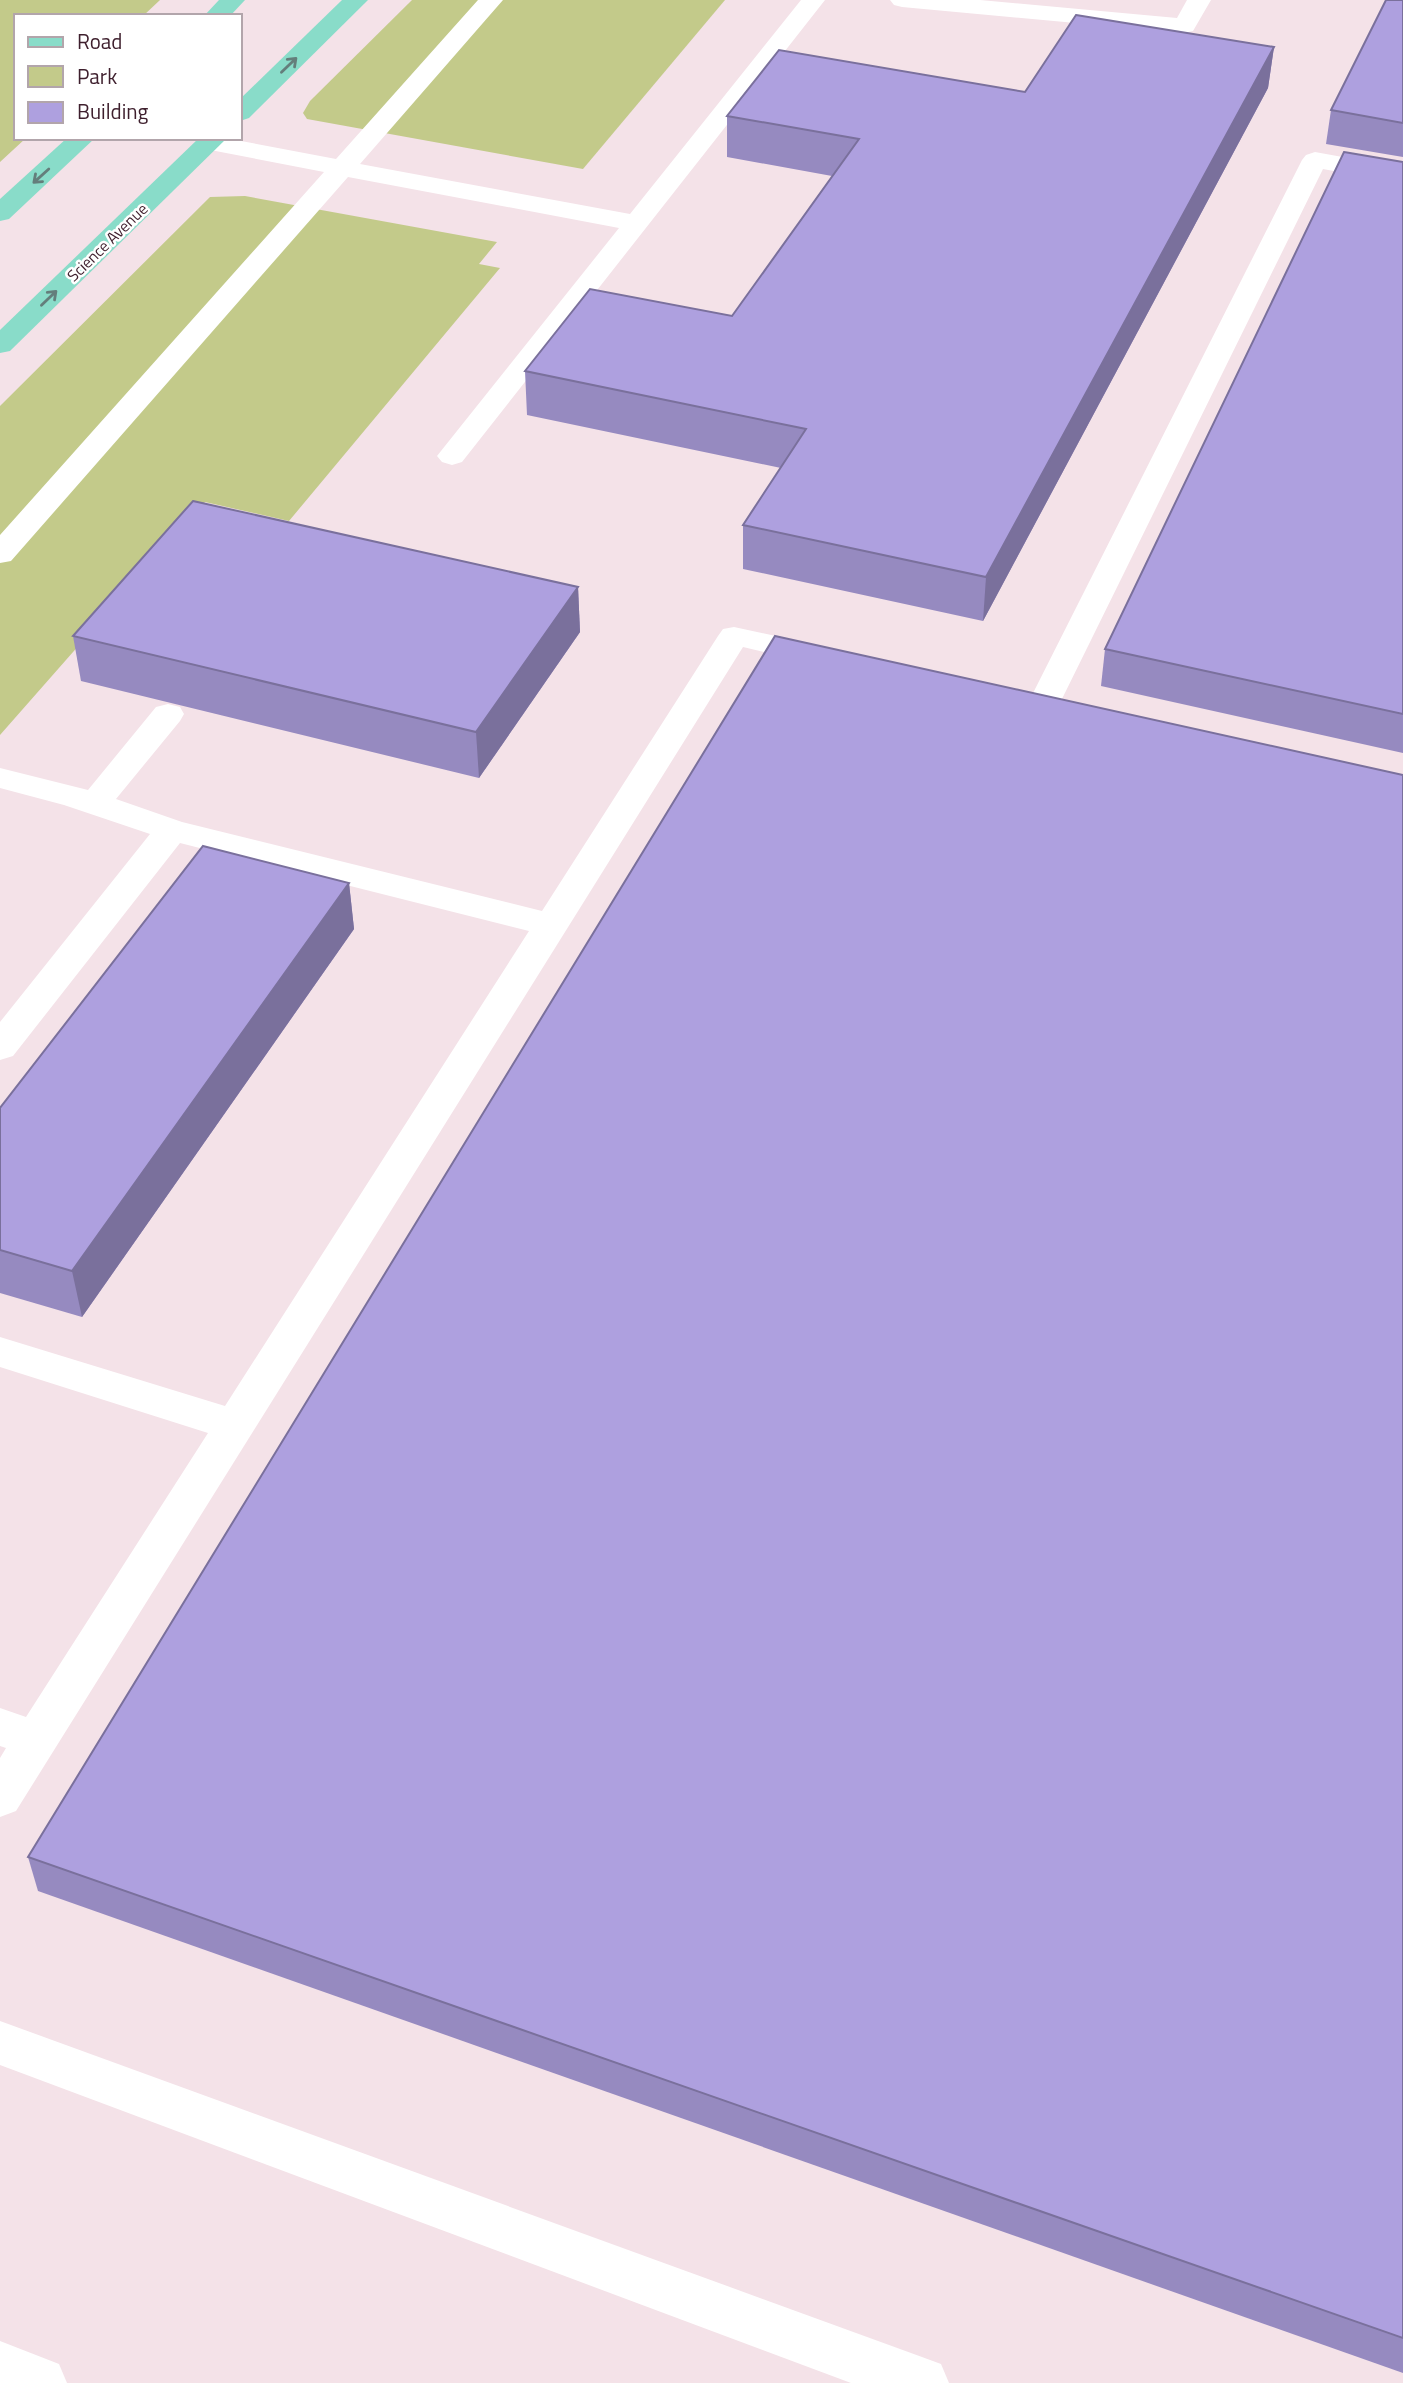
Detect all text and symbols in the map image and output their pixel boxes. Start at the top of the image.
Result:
legend [14,14,242,140]
text: Road [77,25,122,57]
one-way arrow [280,57,297,74]
text: Park [77,60,117,92]
text: Building [77,95,149,127]
one-way arrow [33,167,50,184]
street label: Science Avenue [61,197,153,287]
one-way arrow [40,289,57,306]

